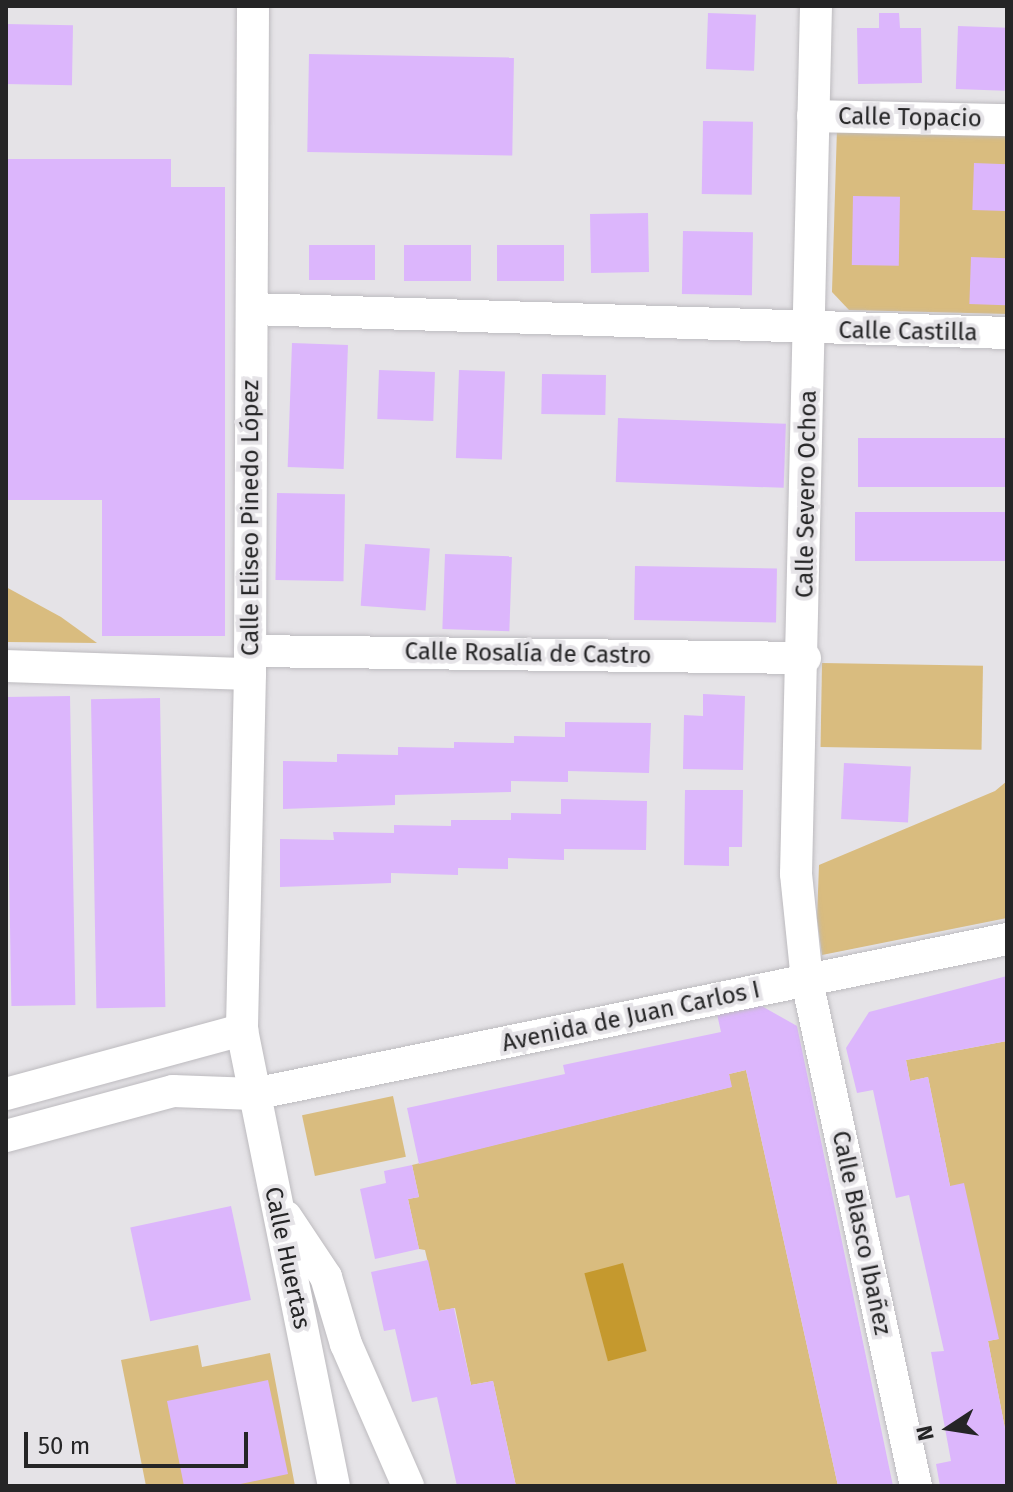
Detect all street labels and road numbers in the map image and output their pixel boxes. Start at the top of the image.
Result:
street label: Calle Topacio [838,102,982,134]
street label: Calle Castilla [838,316,978,348]
street label: Calle Eliseo Pinedo López [237,380,265,656]
street label: Calle Severo Ochoa [791,390,823,598]
street label: Calle Rosalía de Castro [404,637,652,671]
street label: Avenida de Juan Carlos I [499,976,763,1058]
street label: Calle Blasco Ibañez [825,1128,897,1338]
street label: Calle Huertas [258,1184,316,1332]

